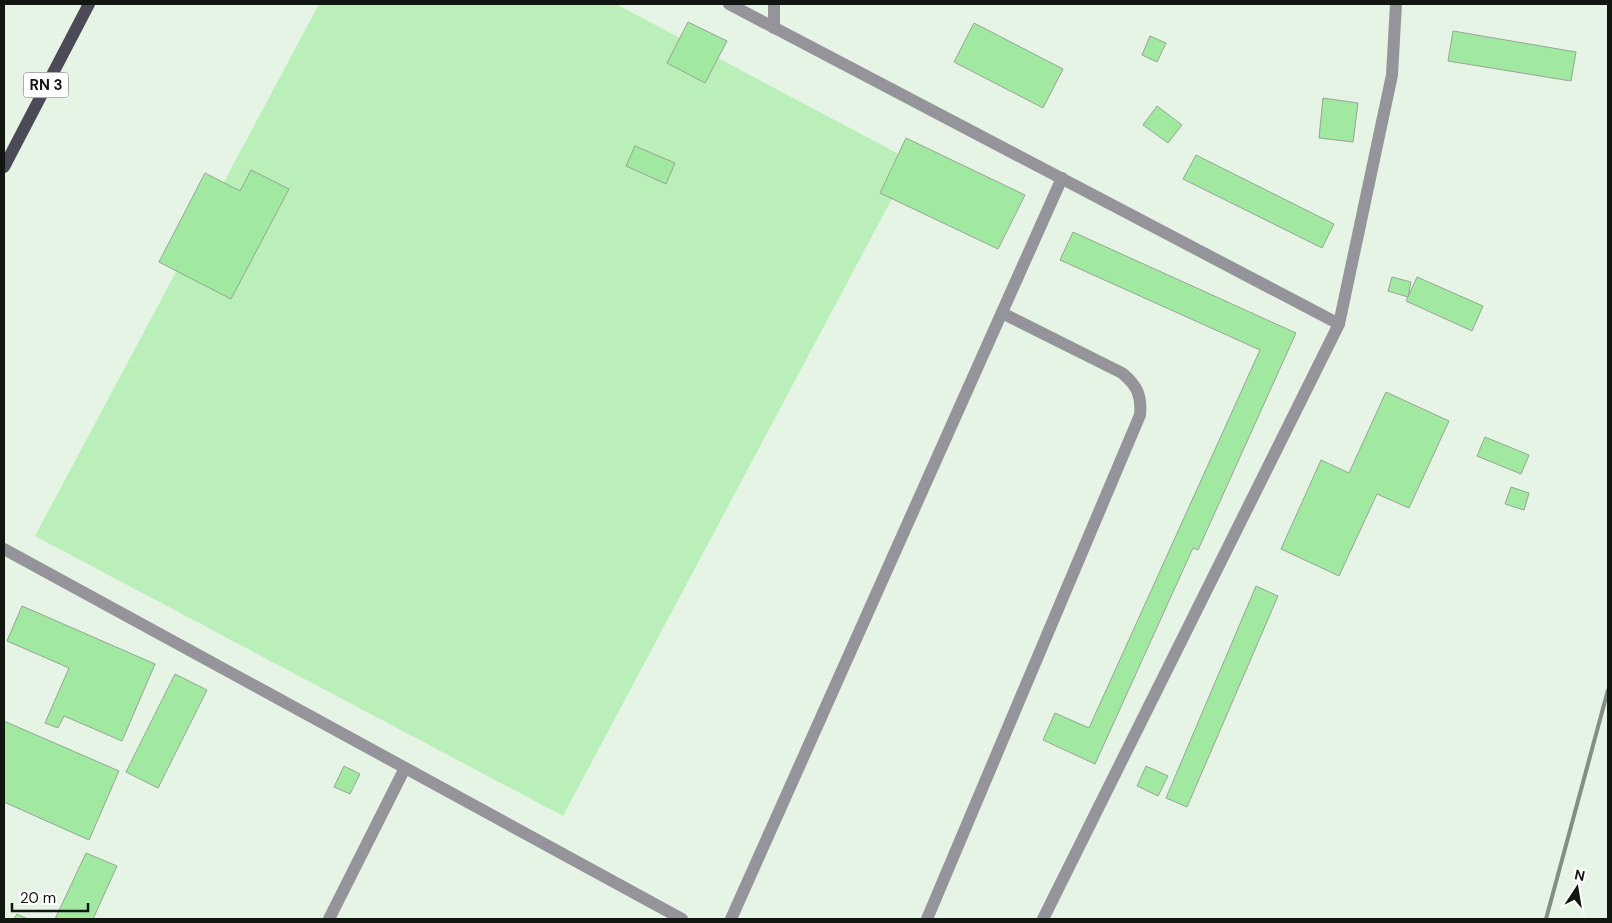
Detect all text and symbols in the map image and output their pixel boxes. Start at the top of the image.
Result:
road number: RN 3 [23,72,68,98]
north arrow [1552,863,1602,913]
text: N [1573,865,1587,885]
scale bar [12,880,89,912]
text: 20 m [20,888,56,908]

